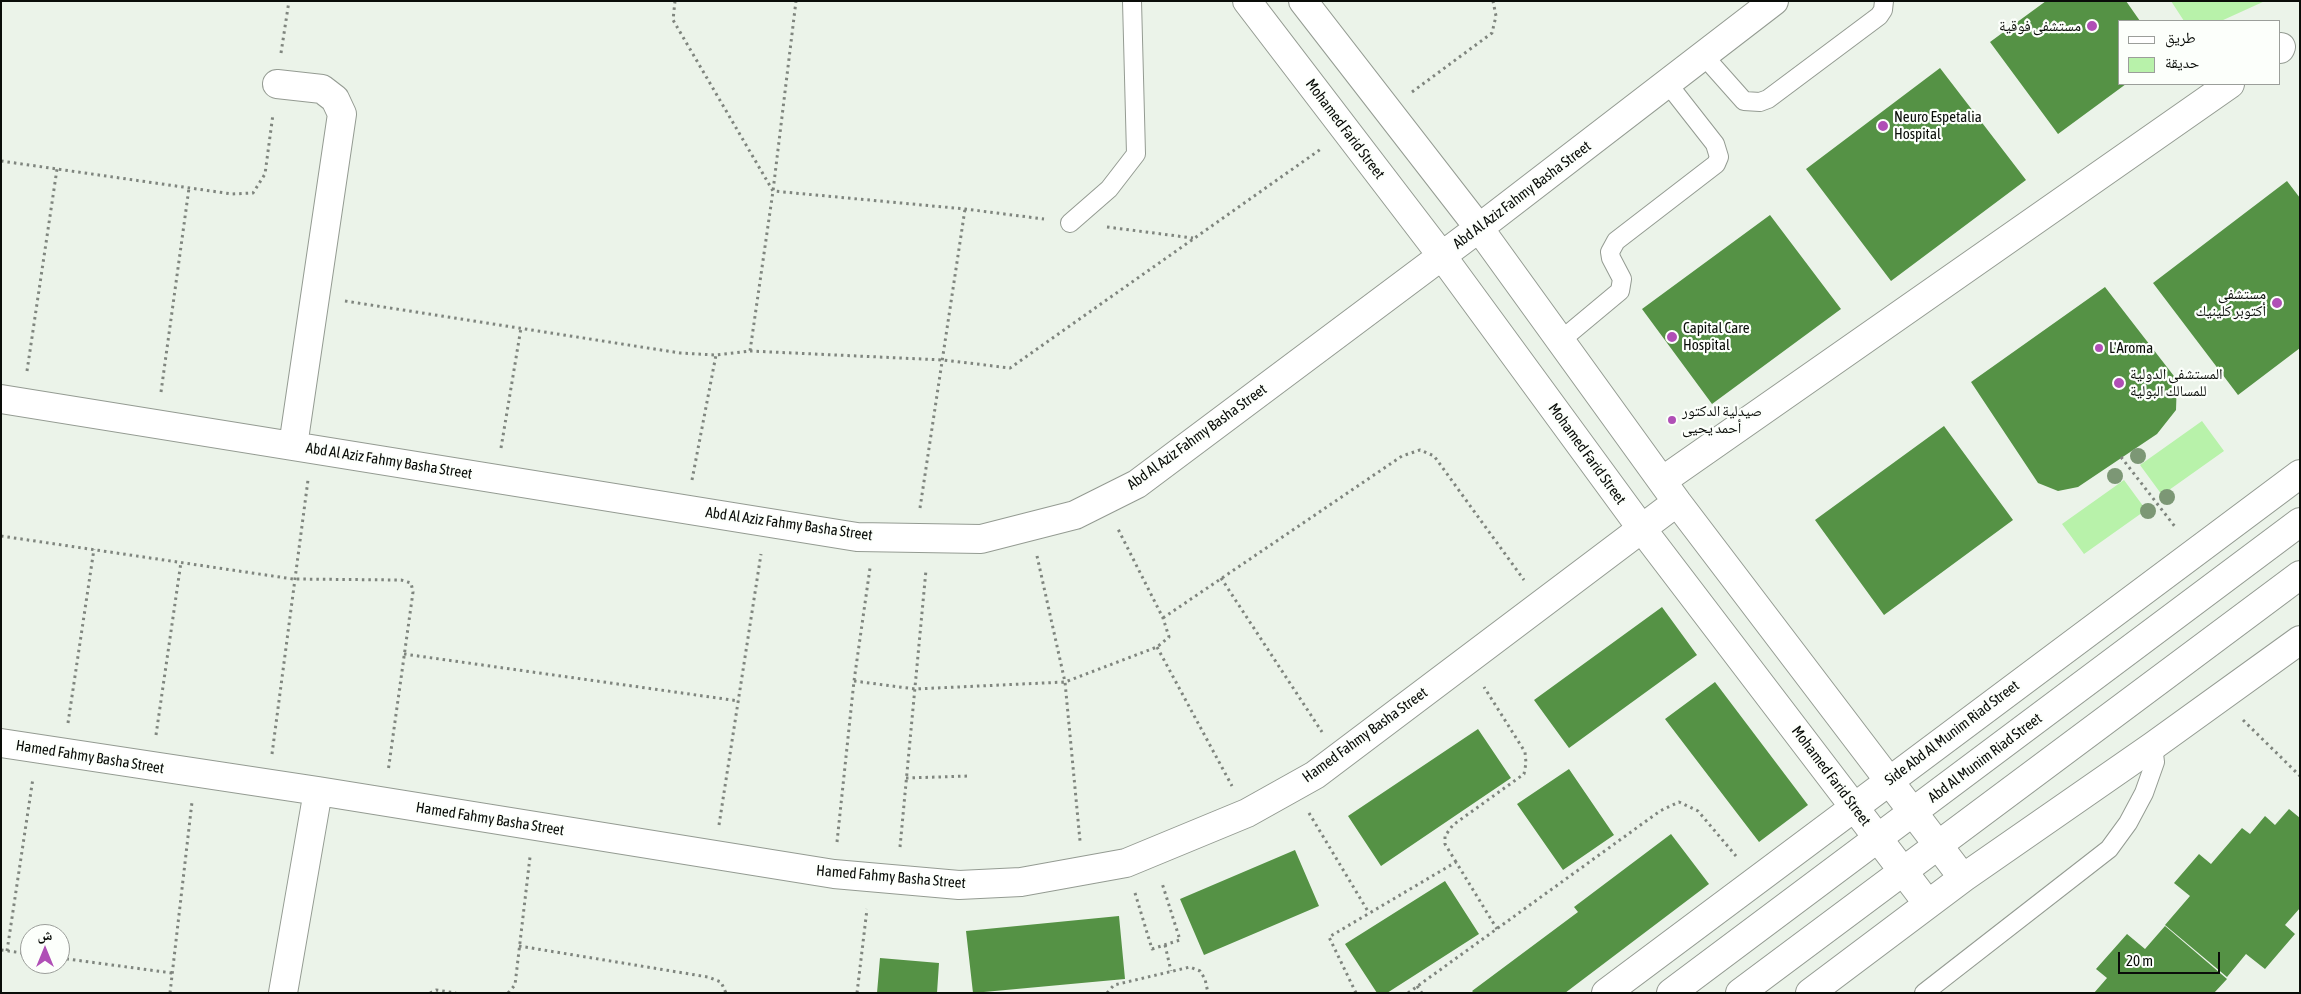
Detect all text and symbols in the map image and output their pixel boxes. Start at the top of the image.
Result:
place label: مستشفى فوقية [1999,17,2081,35]
marker: مستشفى فوقية [2085,19,2099,33]
legend [2118,20,2281,85]
text: طريق [2165,29,2196,46]
text: حديقة [2165,54,2199,71]
street label: Mohamed Farid Street [1301,75,1389,183]
place label: Neuro Espetalia Hospital [1894,108,1982,143]
marker: Neuro Espetalia Hospital [1876,119,1890,133]
street label: Abd Al Aziz Fahmy Basha Street [1449,137,1595,253]
place label: مستشفى أكتوبر كلينيك [2195,285,2266,320]
marker: مستشفى أكتوبر كلينيك [2270,296,2284,310]
place label: Capital Care Hospital [1683,319,1750,354]
marker: Capital Care Hospital [1665,330,1679,344]
place label: L'Aroma [2109,339,2153,357]
marker: L'Aroma [2093,342,2105,354]
place label: المستشفى الدولية للمسالك البولية [2130,365,2223,400]
marker: المستشفى الدولية للمسالك البولية [2112,376,2126,390]
street label: Abd Al Aziz Fahmy Basha Street [1124,380,1270,494]
street label: Mohamed Farid Street [1544,400,1630,508]
place label: صيدلية الدكتور أحمد يحيى [1682,402,1762,437]
marker: صيدلية الدكتور أحمد يحيى [1666,414,1678,426]
street label: Abd Al Aziz Fahmy Basha Street [304,439,474,483]
street label: Abd Al Aziz Fahmy Basha Street [704,503,874,545]
street label: Side Abd Al Munim Riad Street [1881,677,2023,789]
street label: Hamed Fahmy Basha Street [1299,684,1431,786]
street label: Abd Al Munim Riad Street [1925,709,2045,807]
street label: Mohamed Farid Street [1787,722,1875,830]
street label: Hamed Fahmy Basha Street [15,736,165,778]
street label: Hamed Fahmy Basha Street [415,798,565,840]
street label: Hamed Fahmy Basha Street [815,861,967,893]
north arrow [20,924,70,974]
text: ش [38,927,52,943]
scale bar [2121,942,2224,974]
text: 20 m [2126,952,2153,969]

